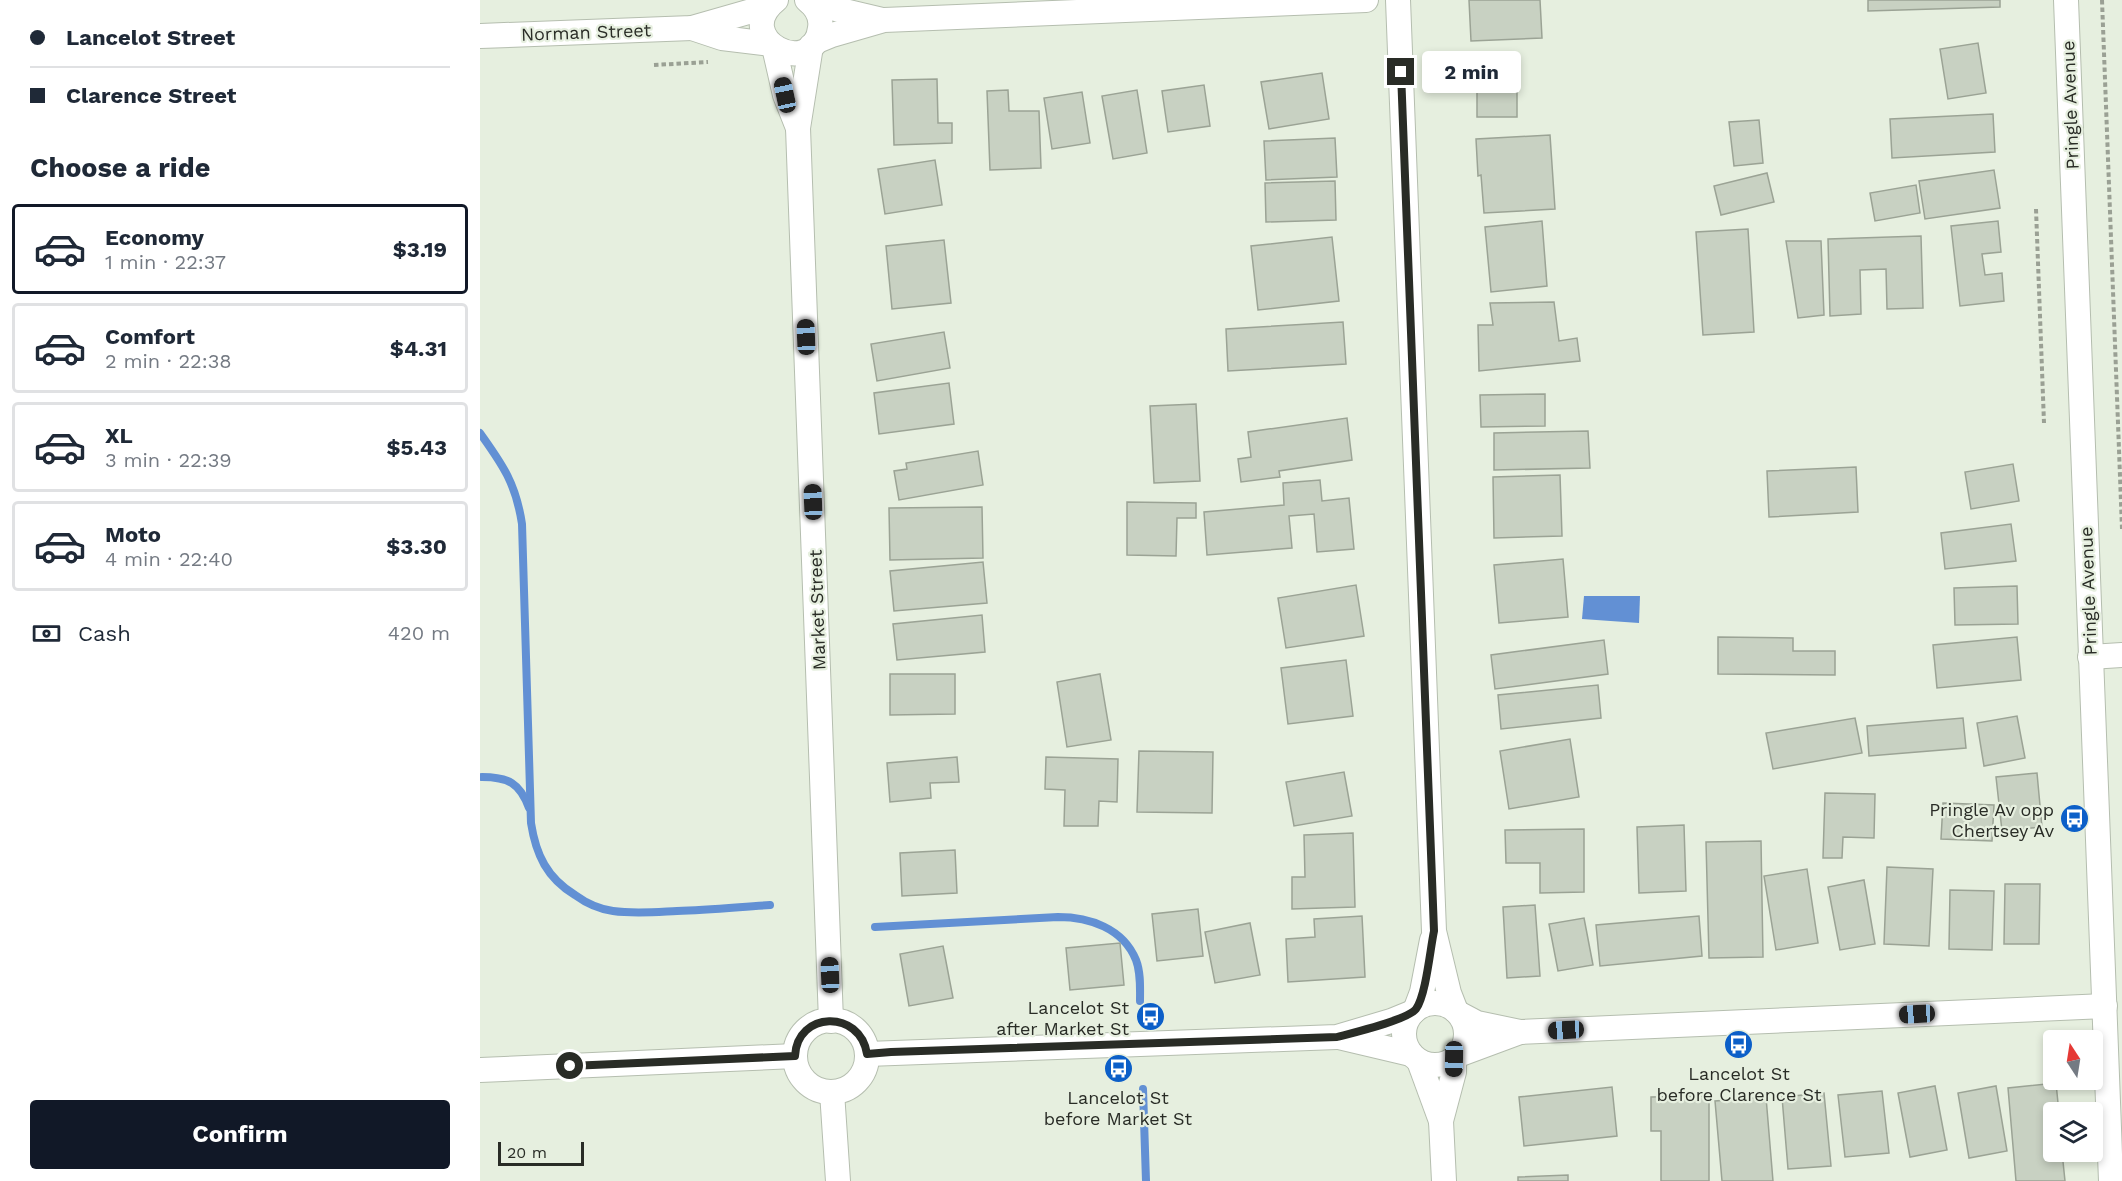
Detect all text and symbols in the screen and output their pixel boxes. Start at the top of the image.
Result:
street label: Norman Street [521,19,652,45]
text: Lancelot Street [66,25,235,50]
street label: Pringle Avenue [2057,40,2083,170]
callout: 2 min [1422,51,1521,93]
route end [1387,58,1414,85]
text: 2 min [1444,60,1499,84]
car [772,76,798,114]
text: Clarence Street [66,83,236,108]
text: Choose a ride [30,152,210,184]
icon: car [33,222,87,276]
text: Economy [105,225,204,250]
text: $3.19 [393,237,447,262]
text: 1 min · 22:37 [105,250,226,274]
car [796,319,816,355]
icon: car [33,321,87,375]
text: Comfort [105,324,195,349]
text: $4.31 [390,336,447,361]
text: 2 min · 22:38 [105,349,232,373]
icon: car [33,420,87,474]
text: XL [105,423,133,448]
text: $5.43 [387,435,447,460]
text: 3 min · 22:39 [105,448,232,472]
car [803,484,823,520]
icon: car [33,519,87,573]
text: Moto [105,522,161,547]
street label: Pringle Avenue [2075,526,2101,656]
text: $3.30 [386,534,447,559]
text: 4 min · 22:40 [105,547,233,571]
street label: Market Street [804,549,830,671]
icon: cash [30,617,63,650]
text: Cash [78,621,131,646]
text: 420 m [388,621,450,645]
place label: Pringle Av opp Chertsey Av [1929,799,2055,841]
bus stop icon: Pringle Av opp Chertsey Av [2059,803,2091,835]
car [820,957,840,993]
place label: Lancelot St after Market St [996,997,1129,1039]
bus stop icon: Lancelot St after Market St [1134,1001,1166,1033]
car [1899,1004,1935,1024]
car [1548,1020,1584,1040]
bus stop icon: Lancelot St before Clarence St [1723,1028,1755,1060]
north arrow [2043,1030,2103,1090]
map controls [2043,1030,2103,1162]
car [1445,1041,1463,1077]
route start [556,1052,583,1079]
bus stop icon: Lancelot St before Market St [1102,1052,1134,1084]
place label: Lancelot St before Clarence St [1656,1063,1822,1105]
place label: Lancelot St before Market St [1044,1087,1193,1129]
button: Confirm [30,1100,450,1169]
button: layers [2043,1102,2103,1162]
scale bar [498,1139,584,1166]
text: 20 m [507,1143,547,1162]

